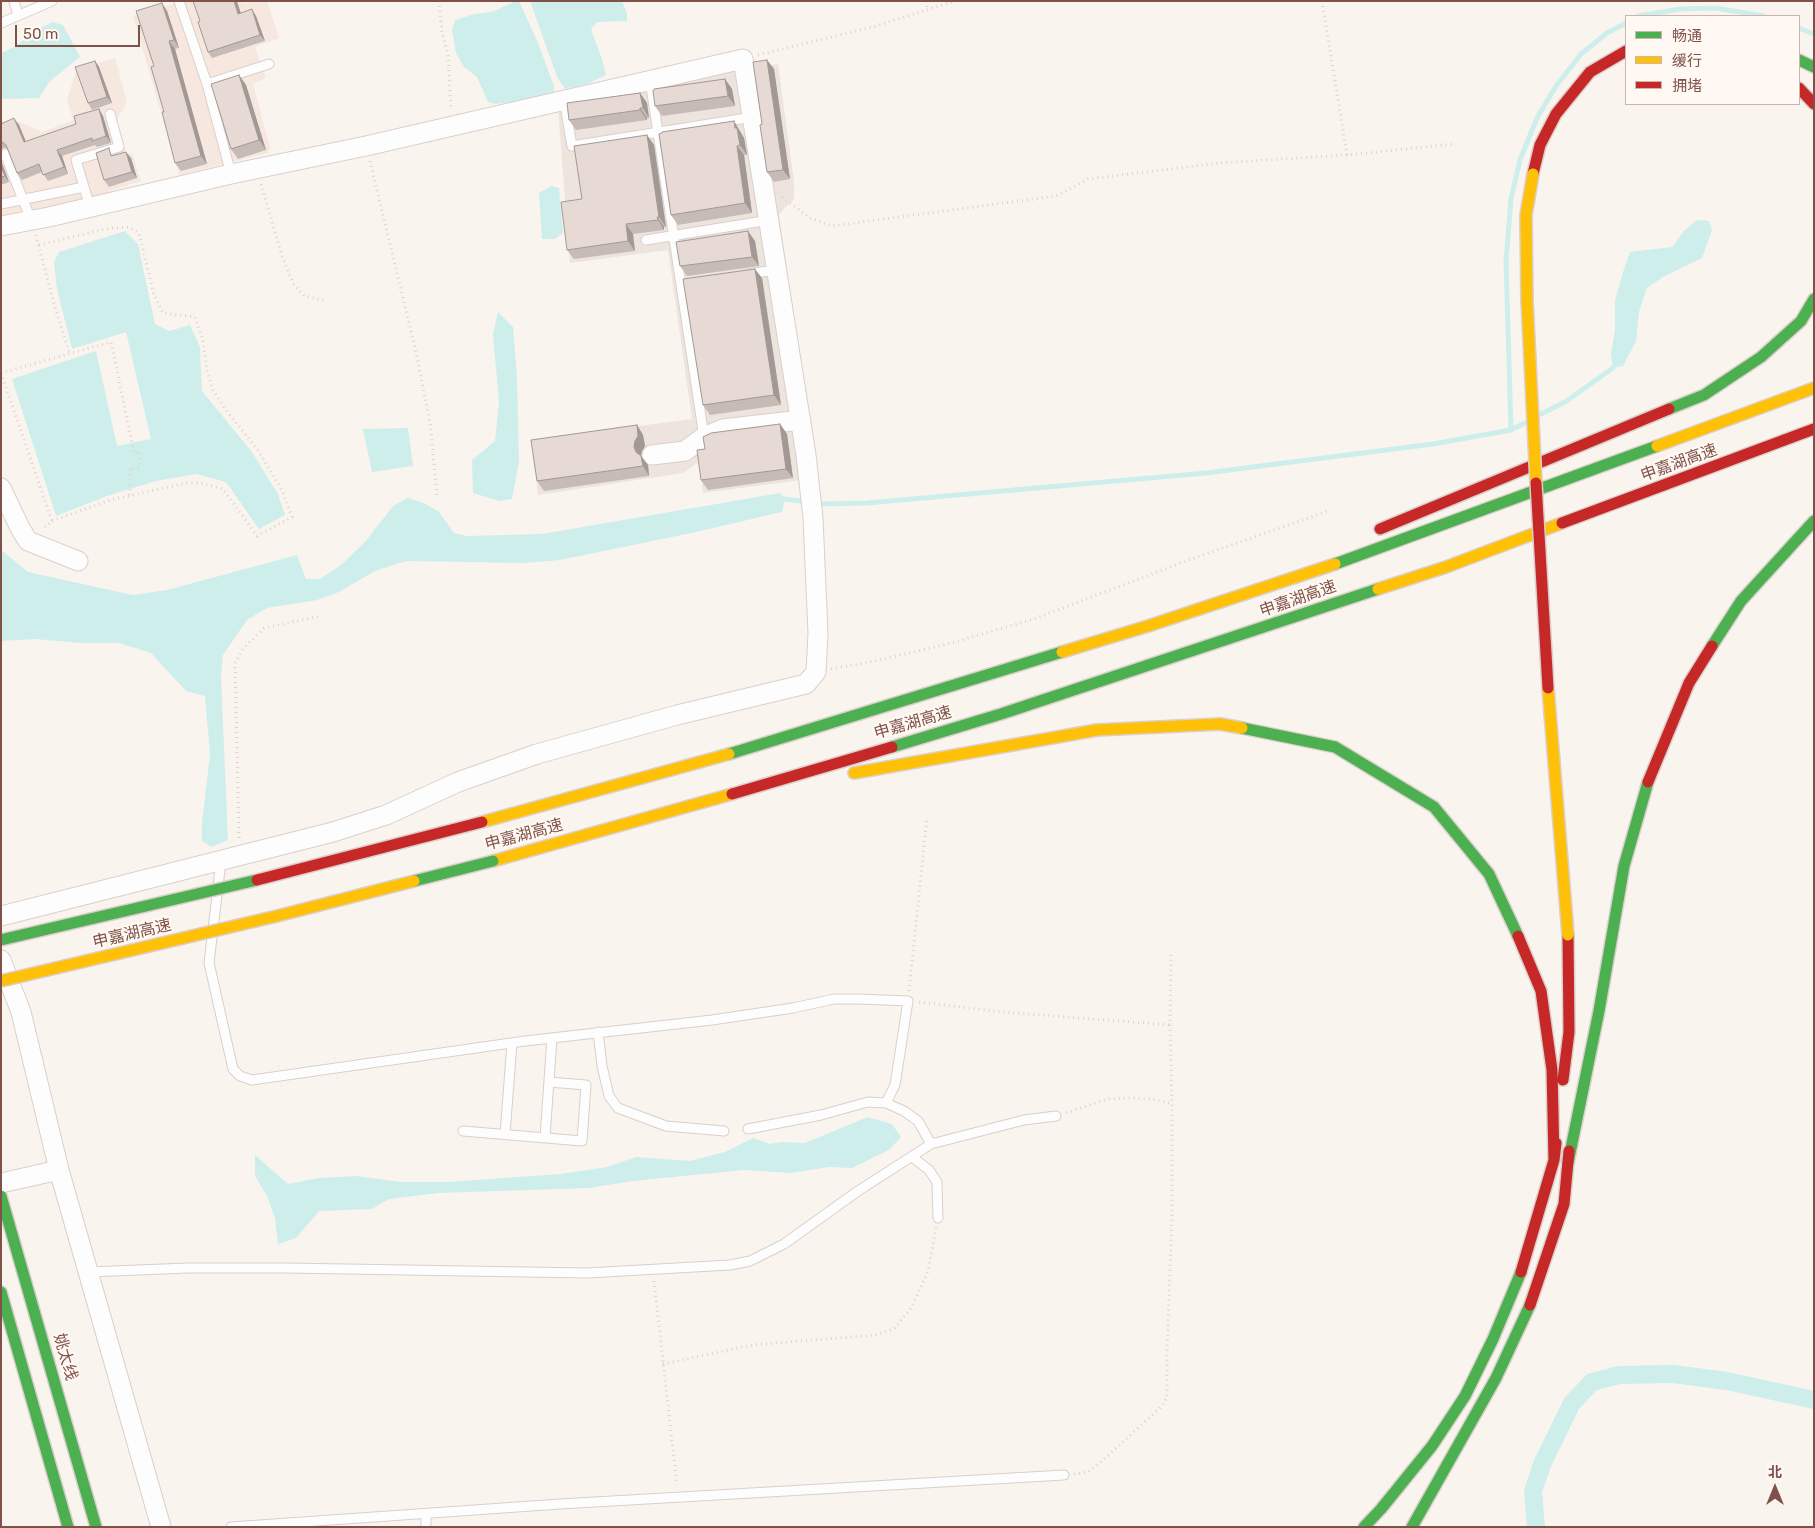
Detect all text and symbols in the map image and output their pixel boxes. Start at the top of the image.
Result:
scale bar [18,15,142,47]
legend [1625,15,1800,105]
text: 50 m [23,25,58,43]
text: 畅通 [1672,27,1702,45]
text: 缓行 [1672,52,1702,70]
text: 拥堵 [1672,77,1702,95]
street label: 申嘉湖高速 [1638,440,1720,486]
street label: 申嘉湖高速 [1257,577,1339,621]
street label: 申嘉湖高速 [872,703,954,743]
street label: 申嘉湖高速 [483,815,565,855]
street label: 申嘉湖高速 [91,916,173,952]
street label: 姚太线 [49,1331,81,1383]
north arrow [1750,1463,1800,1513]
text: 北 [1768,1464,1782,1481]

